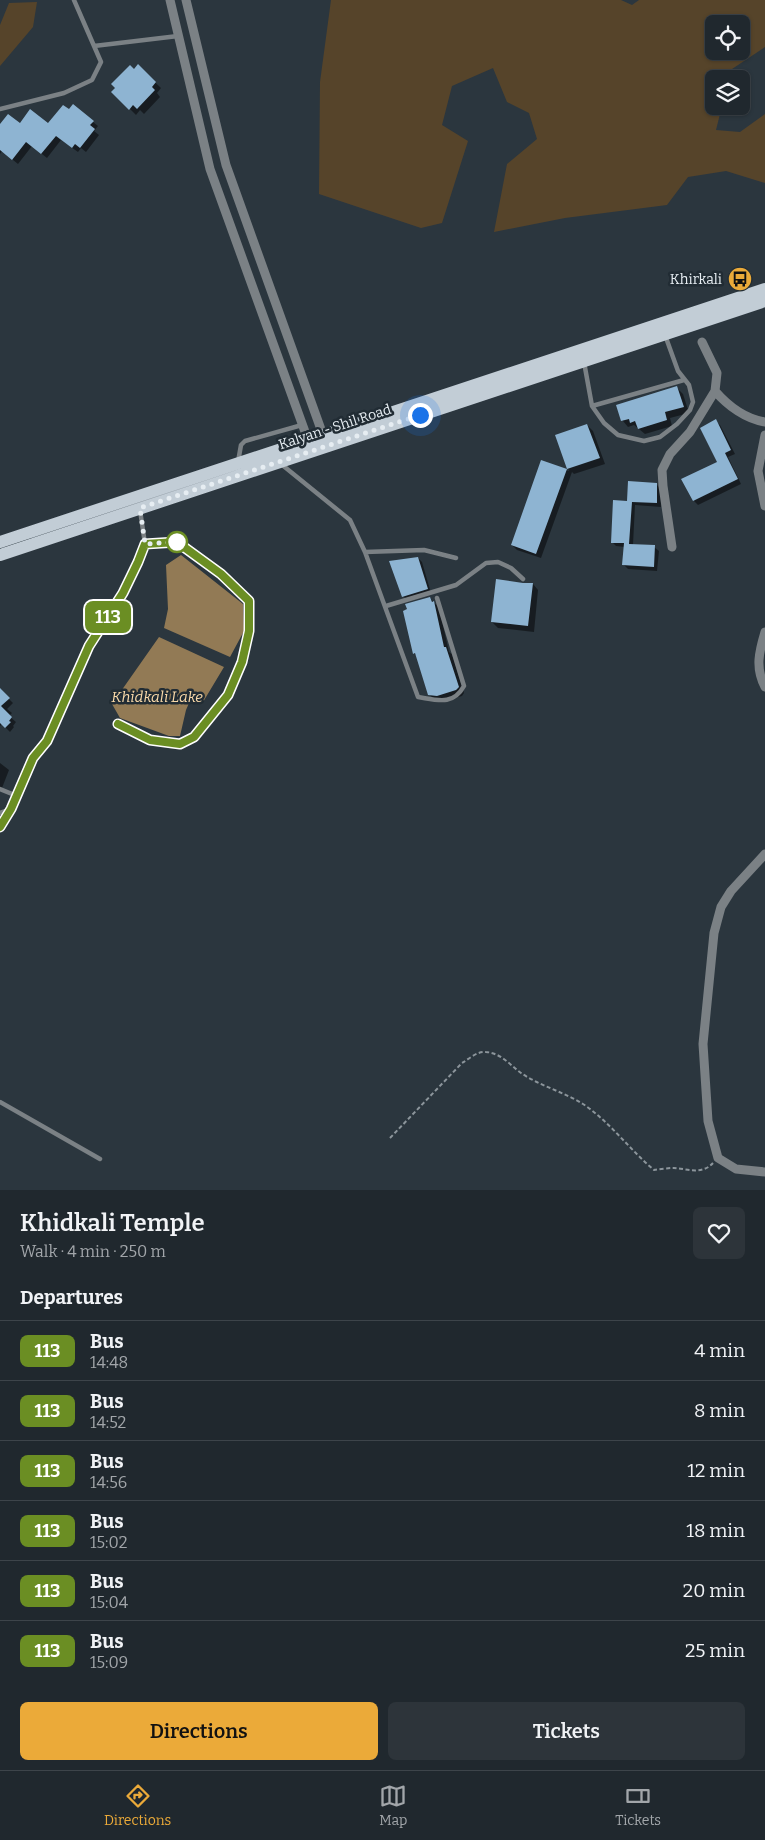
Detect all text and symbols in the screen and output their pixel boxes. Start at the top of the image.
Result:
map controls [705,15,750,115]
button: locate [705,15,750,60]
button: layers [705,70,750,115]
bus stop icon: Khirkali [727,266,753,292]
place label: Khirkali [670,271,722,288]
street label: Kalyan - Shil Road [276,401,394,453]
your location [408,403,433,428]
unlabelled marker [166,531,188,553]
line badge: 113 [79,601,137,633]
text: 113 [95,606,121,628]
water label: Khidkali Lake [111,688,203,706]
button: heart [693,1207,745,1259]
text: Khidkali Temple [20,1209,205,1237]
text: Walk · 4 min · 250 m [20,1242,166,1261]
text: Departures [20,1286,123,1309]
text: Bus [90,1330,124,1353]
text: 4 min [694,1339,745,1362]
text: 113 [35,1340,60,1362]
text: 14:48 [90,1353,128,1372]
text: Bus [90,1390,124,1413]
text: 8 min [694,1399,745,1422]
text: 113 [35,1400,60,1422]
text: 14:52 [90,1413,126,1432]
text: Bus [90,1450,124,1473]
text: 12 min [687,1459,745,1482]
text: 113 [35,1460,60,1482]
text: 14:56 [90,1473,127,1492]
text: Bus [90,1510,124,1533]
text: 18 min [686,1519,745,1542]
text: 113 [35,1520,60,1542]
text: 15:02 [90,1533,127,1552]
text: Bus [90,1570,124,1593]
text: 20 min [683,1579,745,1602]
text: 113 [35,1580,60,1602]
text: 15:04 [90,1593,128,1612]
text: Bus [90,1630,124,1653]
text: 25 min [685,1639,745,1662]
text: 113 [35,1640,60,1662]
text: 15:09 [90,1653,128,1672]
button: Directions [20,1702,378,1760]
button: Tickets [388,1702,745,1760]
tab: Directions [104,1782,171,1829]
tab: Map [379,1782,407,1829]
tab: Tickets [615,1782,661,1829]

